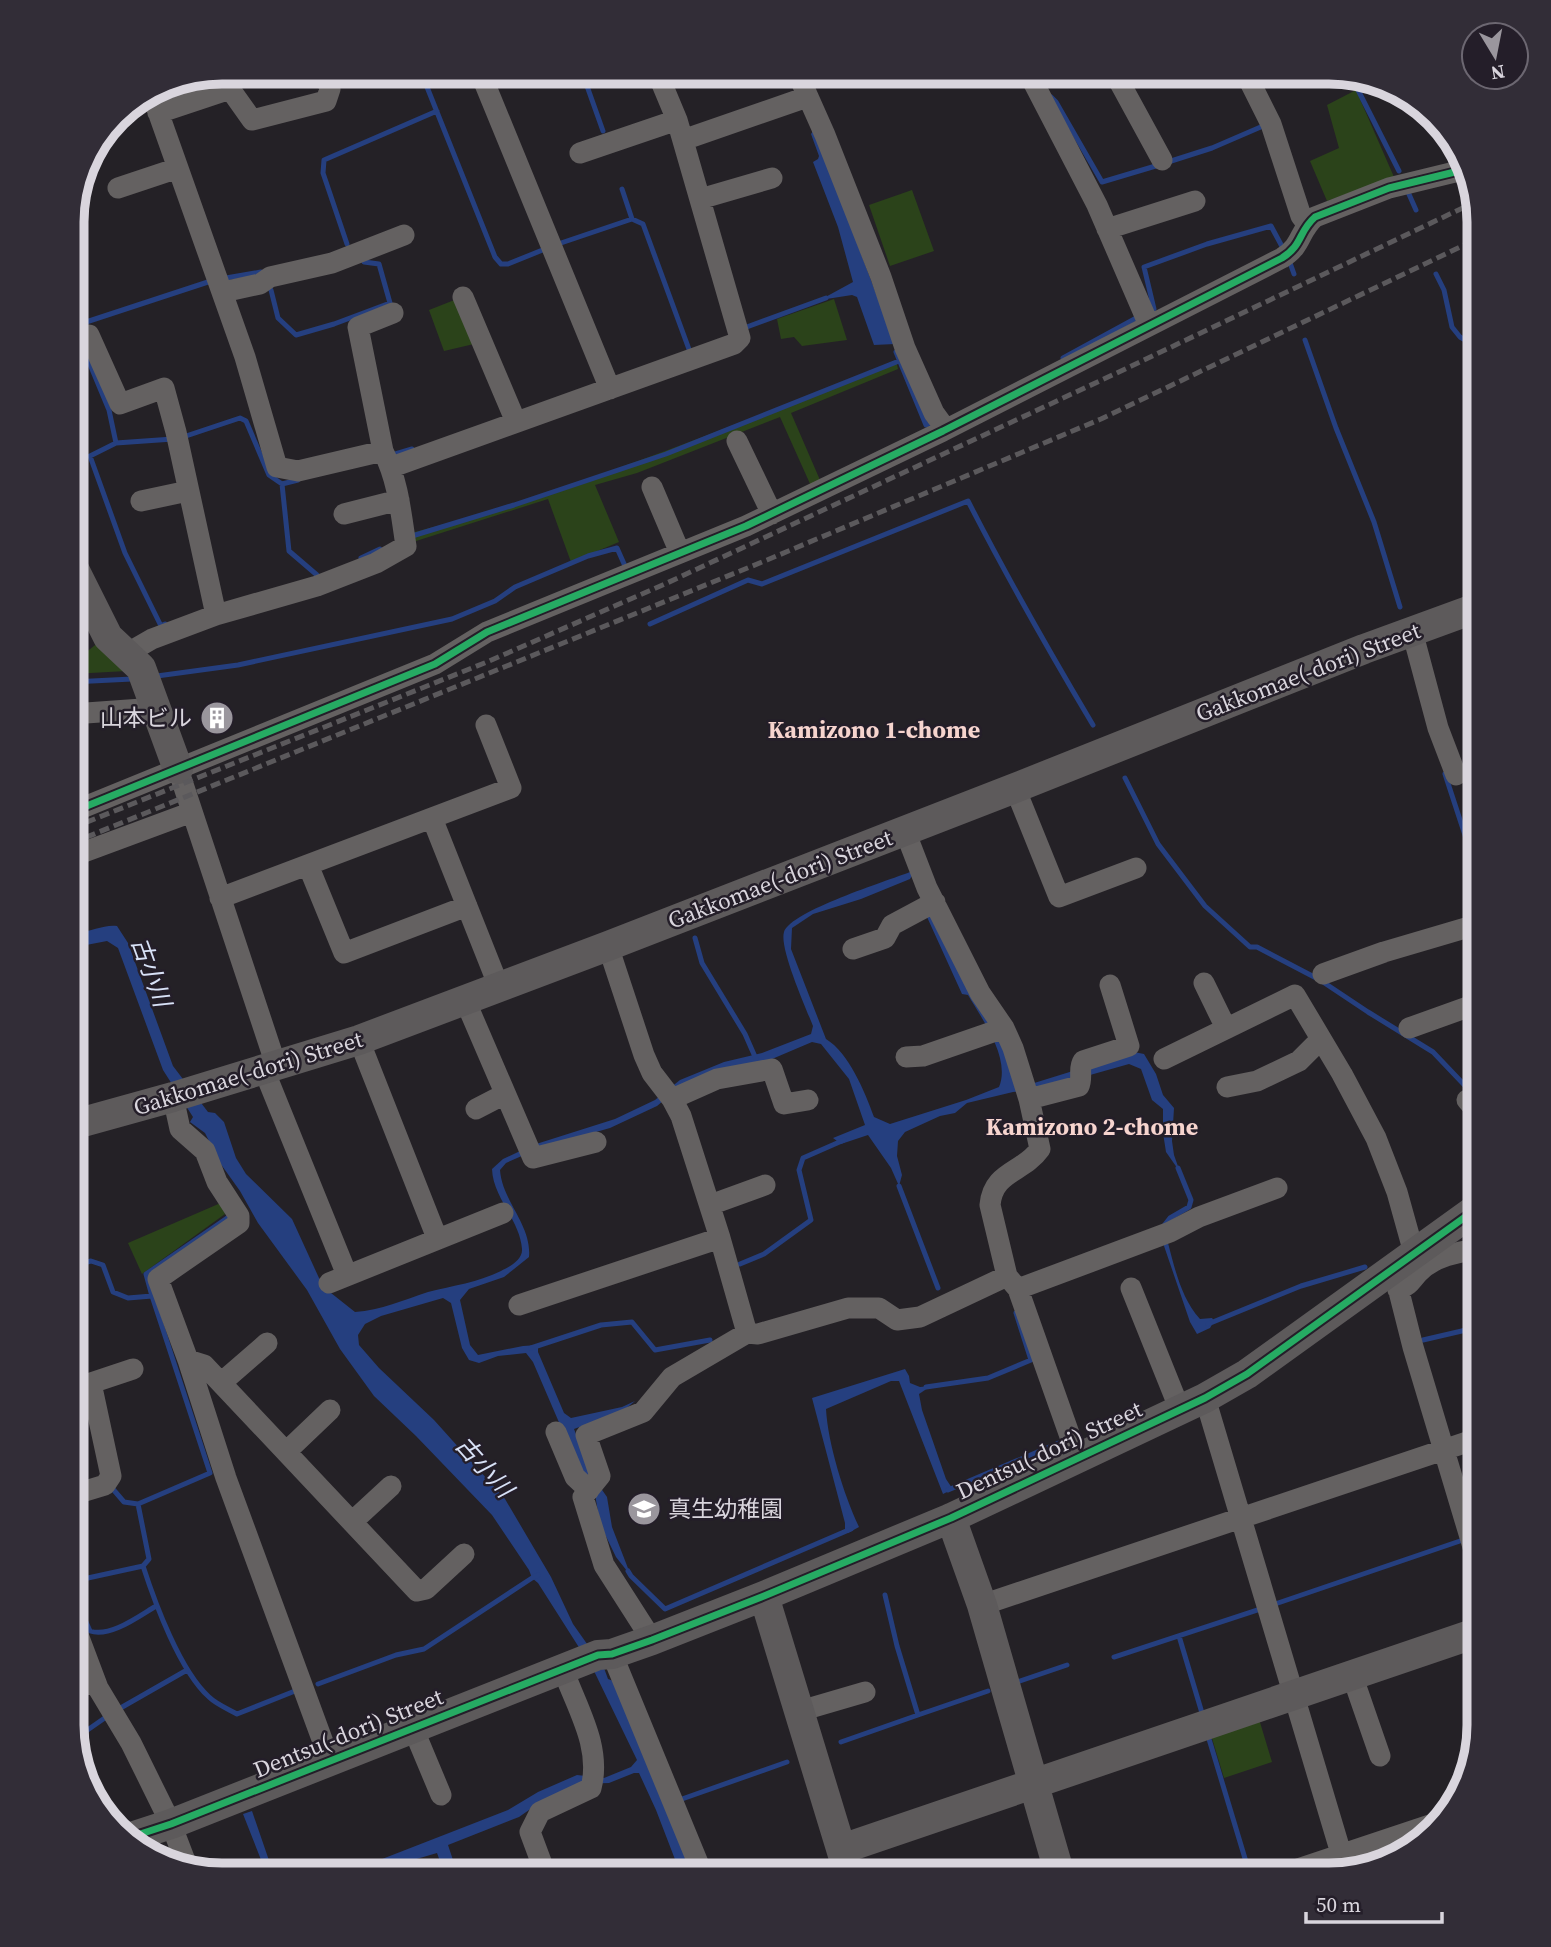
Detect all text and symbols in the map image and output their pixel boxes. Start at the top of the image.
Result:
north arrow [1460,21,1530,91]
text: N [1489,59,1507,87]
street label: Gakkomae(-dori) Street [1191,614,1425,730]
building icon: 山本ビル [198,699,236,737]
place label: 山本ビル [100,702,192,734]
district label: Kamizono 1-chome [768,713,980,746]
street label: Gakkomae(-dori) Street [663,821,897,937]
water label: 古小川 [124,932,180,1014]
street label: Gakkomae(-dori) Street [130,1023,367,1123]
district label: Kamizono 2-chome [986,1110,1198,1143]
street label: Dentsu(-dori) Street [951,1393,1148,1507]
water label: 古小川 [448,1429,523,1507]
school or university icon: 真生幼稚園 [625,1490,663,1528]
place label: 真生幼稚園 [668,1493,783,1525]
street label: Dentsu(-dori) Street [248,1680,448,1786]
scale bar [1306,1881,1442,1925]
text: 50 m [1316,1890,1361,1919]

